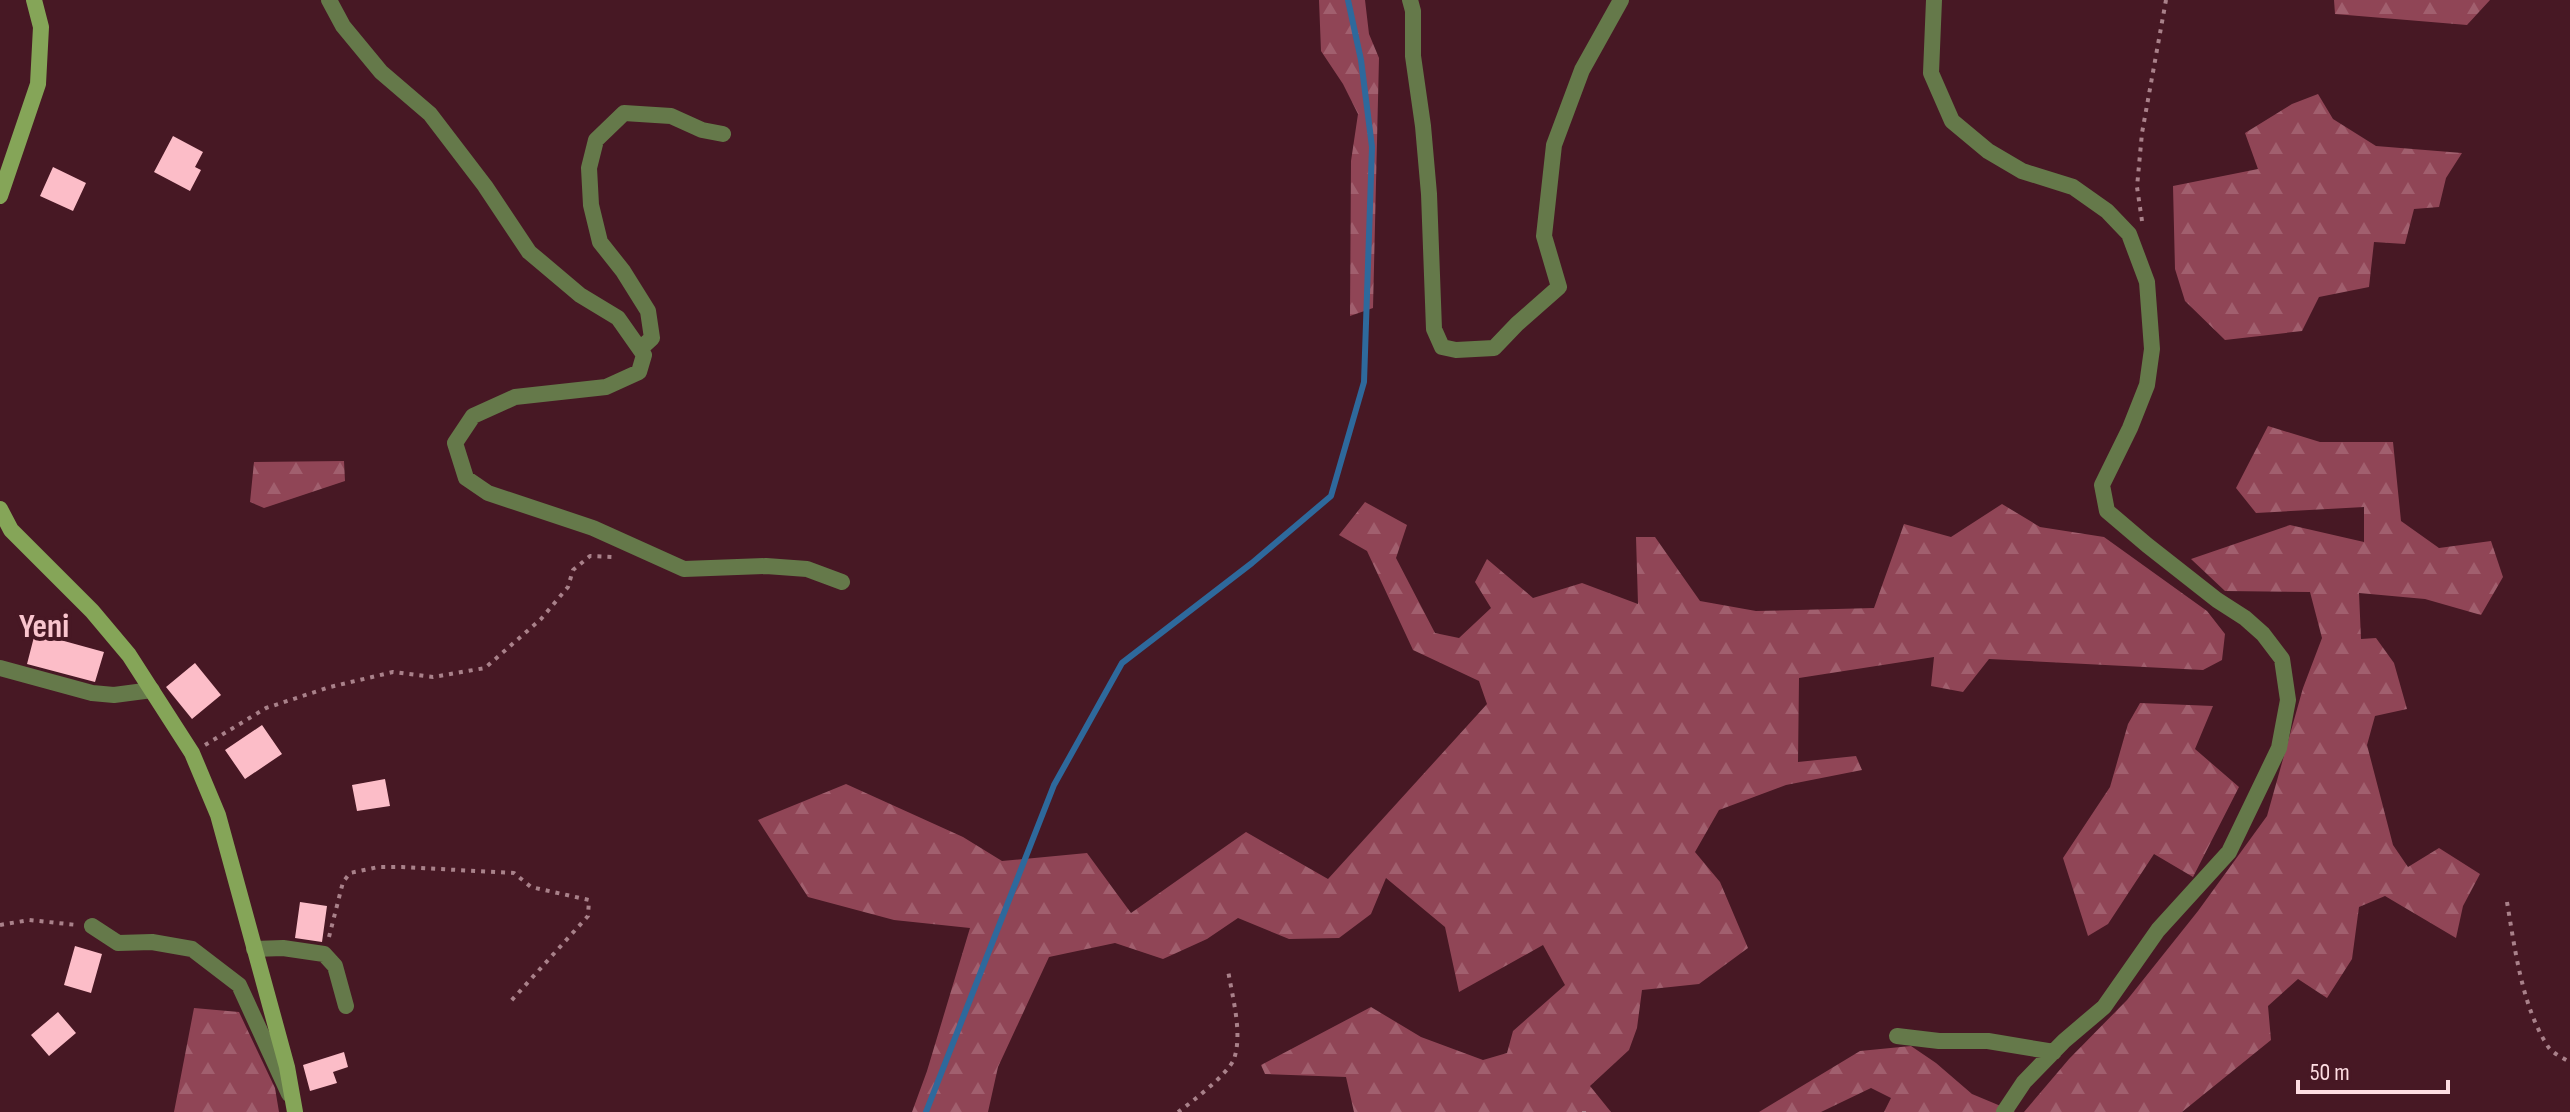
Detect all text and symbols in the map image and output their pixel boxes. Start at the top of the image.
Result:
district label: Yeni [19,606,69,647]
scale bar [2298,1044,2448,1094]
text: 50 m [2310,1058,2350,1087]

